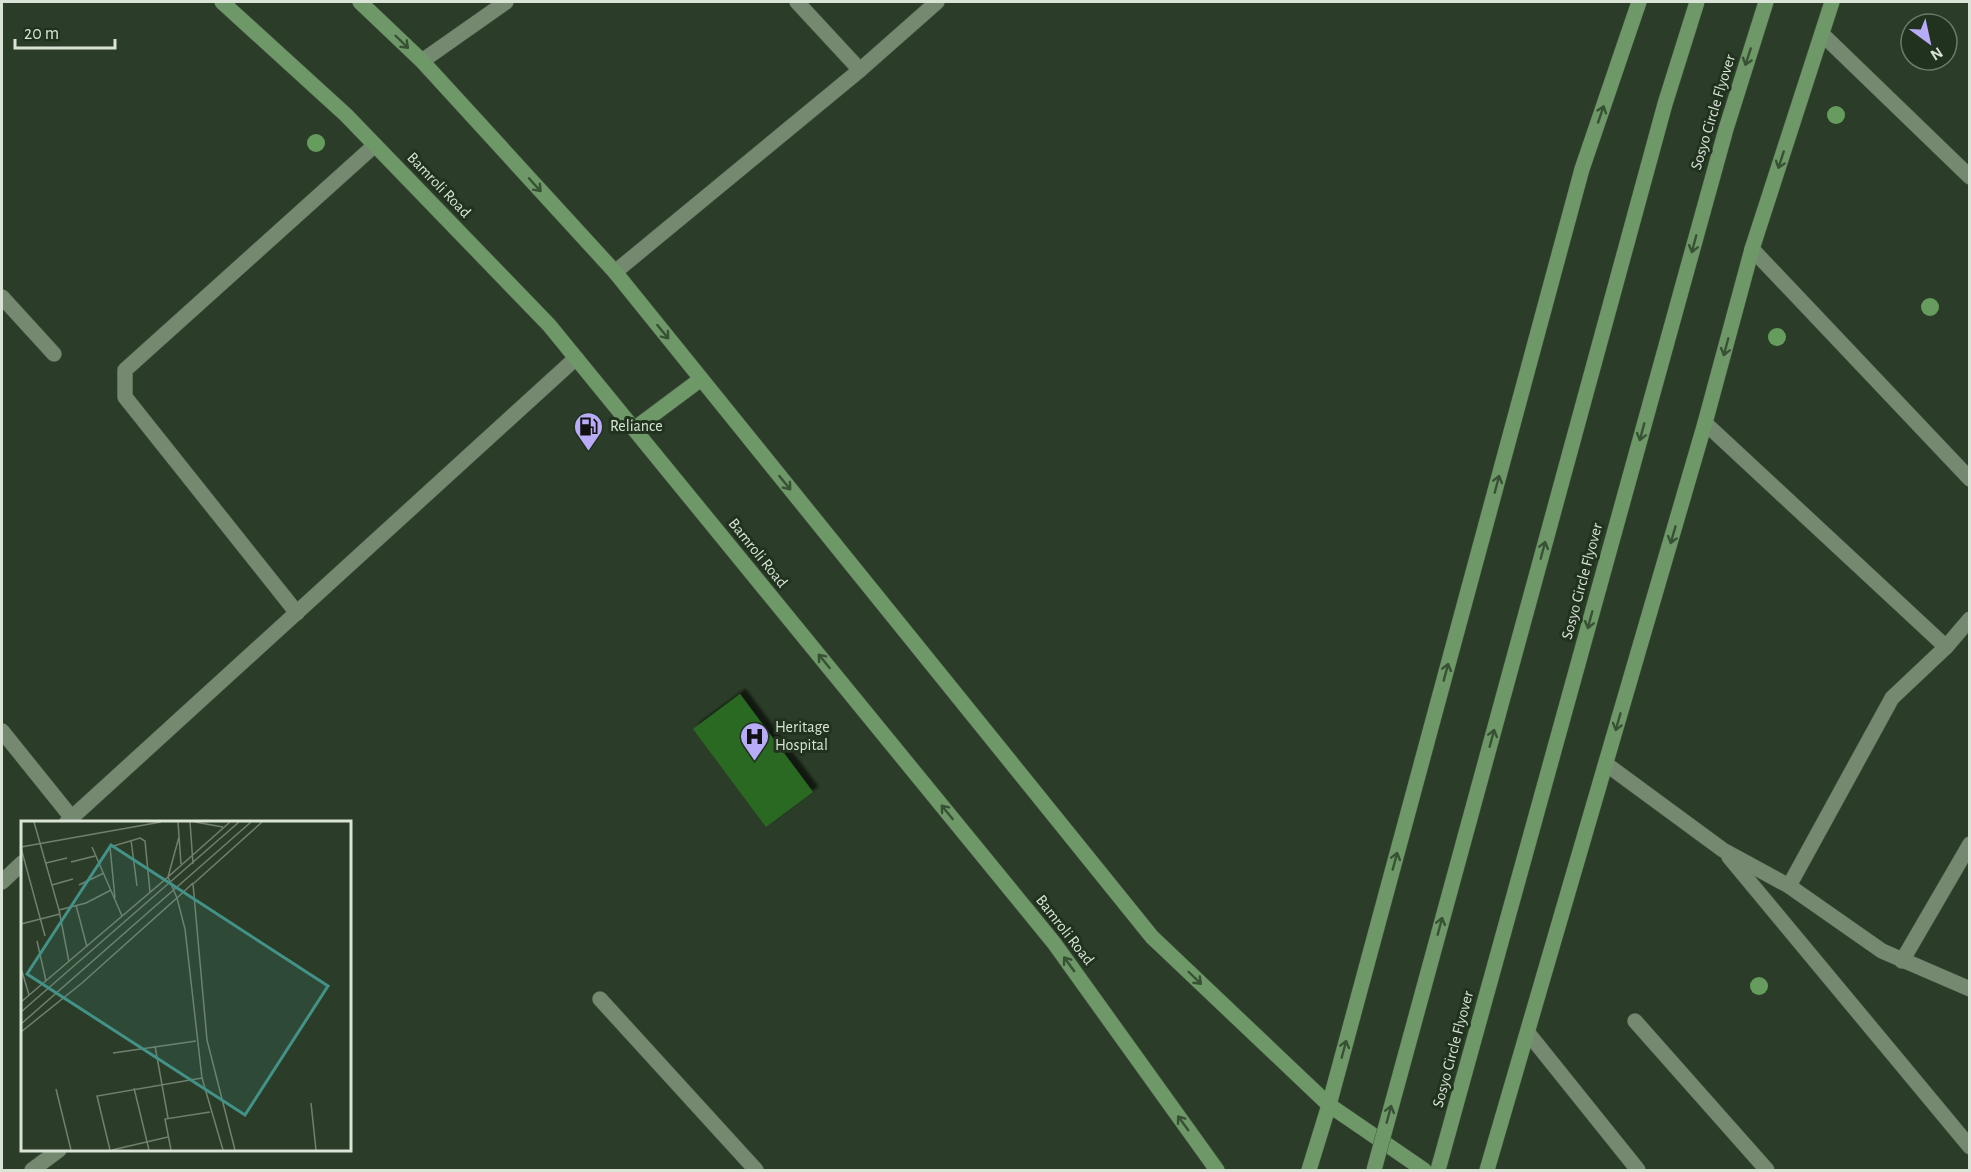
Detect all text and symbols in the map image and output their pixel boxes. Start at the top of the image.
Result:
scale bar [15,12,116,50]
north arrow [1899,12,1959,72]
text: 20 m [24,25,59,43]
one-way arrow [394,35,409,49]
text: N [1928,44,1946,63]
one-way arrow [1742,47,1753,66]
street label: Sosyo Circle Flyover [1688,52,1739,172]
one-way arrow [1596,105,1607,124]
street label: Bamroli Road [404,149,474,221]
one-way arrow [1775,150,1786,169]
one-way arrow [528,177,542,192]
one-way arrow [1688,235,1699,254]
one-way arrow [656,324,669,340]
one-way arrow [1720,337,1731,356]
fuel station icon: Reliance [573,410,605,452]
place label: Reliance [610,418,663,434]
one-way arrow [1636,423,1647,442]
one-way arrow [779,475,792,491]
one-way arrow [1492,475,1503,494]
street label: Bamroli Road [725,515,791,591]
street label: Sosyo Circle Flyover [1559,520,1606,641]
one-way arrow [1667,525,1678,544]
one-way arrow [1538,541,1550,560]
one-way arrow [1584,610,1595,629]
one-way arrow [818,654,831,670]
one-way arrow [1441,663,1452,682]
one-way arrow [1612,712,1623,731]
place label: Heritage Hospital [775,719,830,753]
hospital icon: Heritage Hospital [738,720,770,762]
one-way arrow [1487,729,1498,748]
one-way arrow [941,804,954,820]
inset map [21,821,351,1151]
one-way arrow [1390,852,1401,871]
street label: Bamroli Road [1033,892,1097,968]
one-way arrow [1435,917,1447,936]
one-way arrow [1063,957,1075,973]
one-way arrow [1187,971,1202,985]
street label: Sosyo Circle Flyover [1430,988,1477,1109]
one-way arrow [1339,1040,1350,1059]
one-way arrow [1384,1105,1395,1124]
one-way arrow [1177,1115,1189,1131]

